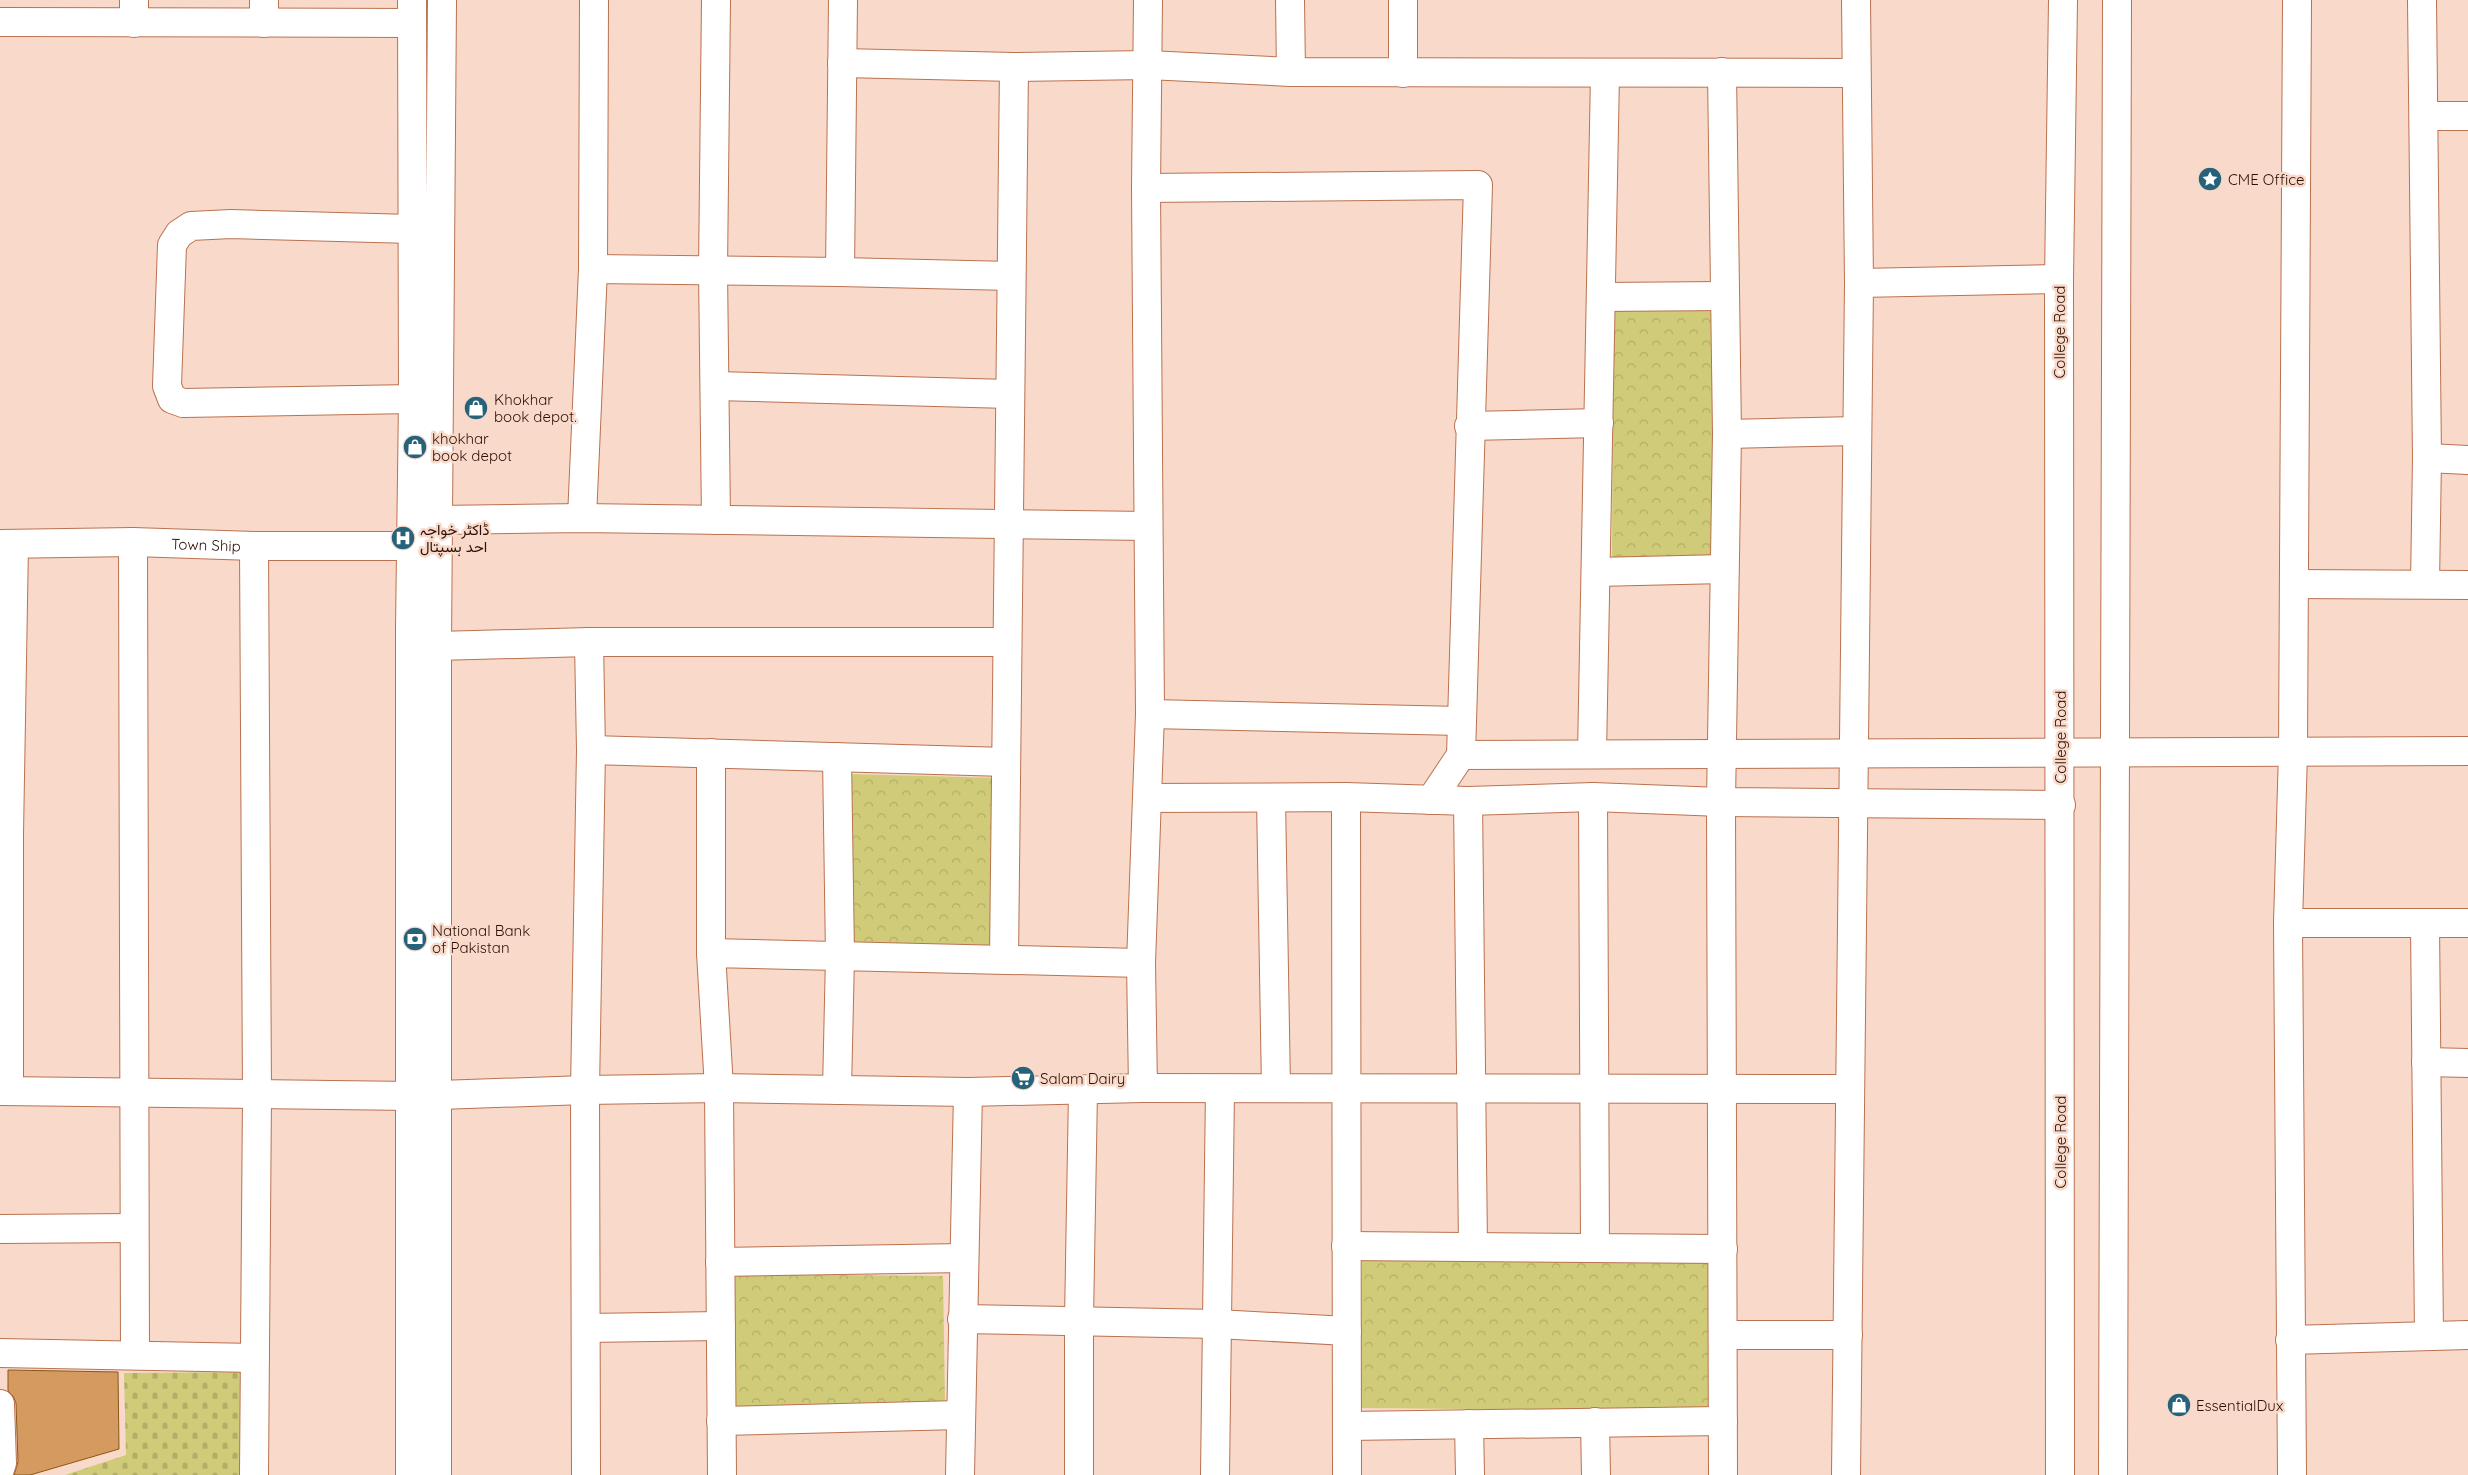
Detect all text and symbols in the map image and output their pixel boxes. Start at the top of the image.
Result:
place icon: CME Office [2197,166,2223,192]
place label: CME Office [2228,170,2305,189]
street label: College Road [2050,286,2069,378]
place label: Khokhar book depot. [494,390,577,426]
shop icon: Khokhar book depot. [463,395,489,421]
place label: khokhar book depot [432,429,512,465]
shop icon: khokhar book depot [402,434,428,460]
place label: ڈاکٹر خواجہ احد ہسپتال [420,520,490,557]
hospital icon: ڈاکٹر خواجہ احد ہسپتال [390,525,416,551]
street label: Town Ship [171,534,241,555]
street label: College Road [2051,691,2070,783]
place label: National Bank of Pakistan [432,921,530,957]
bank icon: National Bank of Pakistan [402,926,428,952]
supermarket icon: Salam Dairy [1010,1065,1036,1091]
place label: Salam Dairy [1040,1069,1125,1088]
street label: College Road [2051,1096,2070,1188]
shop icon: EssentialDux [2166,1392,2192,1418]
place label: EssentialDux [2196,1396,2283,1415]

